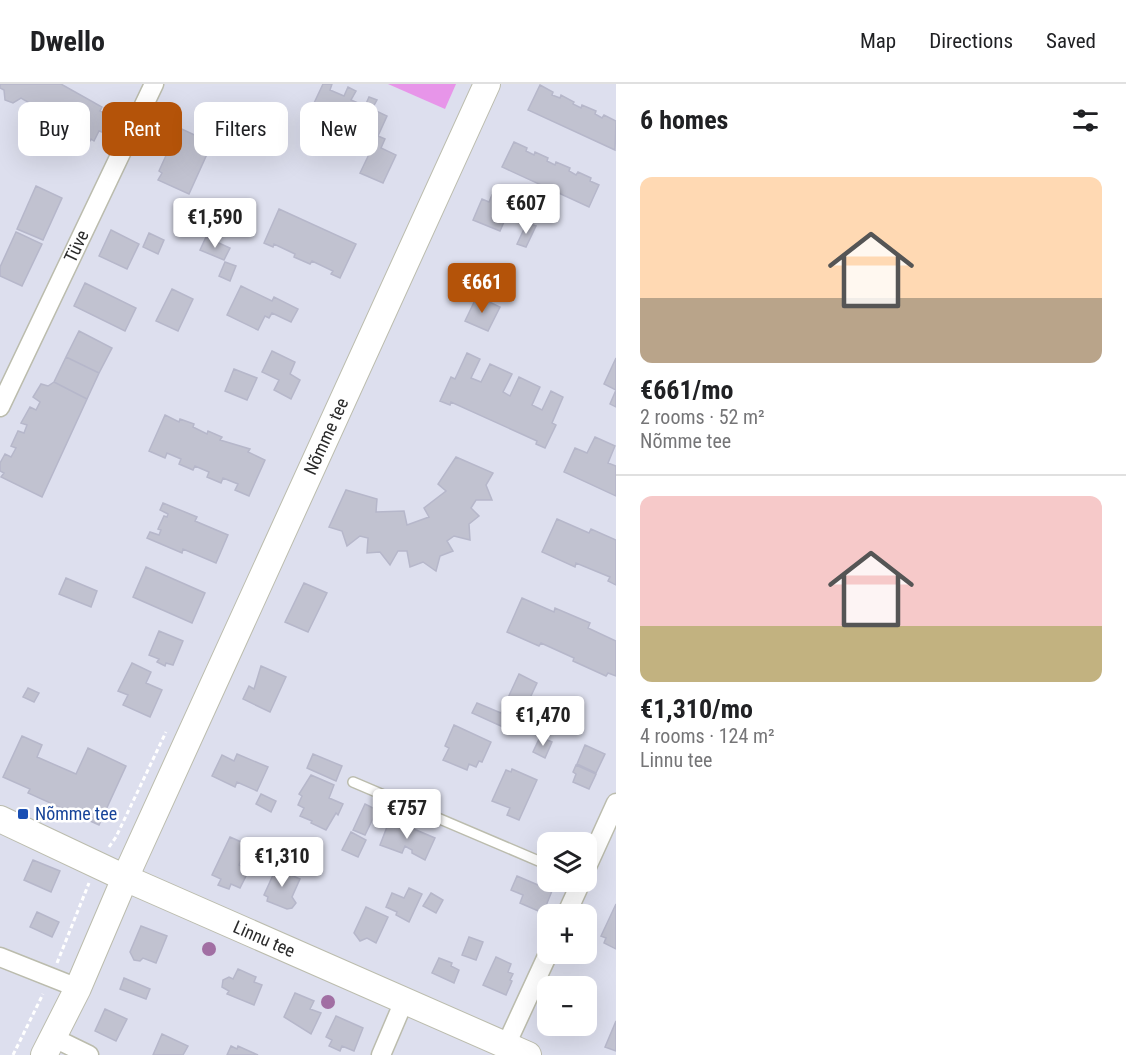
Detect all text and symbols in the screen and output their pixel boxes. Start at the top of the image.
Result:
text: Dwello [30,25,105,58]
text: Map [860,29,896,53]
text: Directions [929,29,1013,53]
text: Saved [1046,29,1096,53]
chip: Buy [18,102,90,156]
chip: Rent [102,102,182,156]
chip: Filters [194,102,288,156]
chip: New [300,102,378,156]
icon: filters [1069,104,1102,137]
text: 6 homes [640,105,728,135]
pin: €607 [490,184,562,235]
text: €607 [506,191,546,215]
pin: €1,590 [166,198,264,249]
text: €1,590 [187,205,243,229]
icon: home [817,216,925,324]
street label: Tüve [60,227,93,266]
pin: €661 [446,263,518,314]
text: €661 [462,270,502,294]
text: €661/mo [640,375,733,405]
street label: Nõmme tee [299,395,352,478]
text: 2 rooms · 52 m² [640,405,765,429]
text: Nõmme tee [640,429,731,453]
icon: home [817,535,925,643]
text: €1,310/mo [640,694,753,724]
pin: €1,470 [494,696,592,747]
text: €1,470 [515,703,571,727]
text: 4 rooms · 124 m² [640,724,775,748]
text: Linnu tee [640,748,712,772]
pin: €757 [371,789,443,840]
text: €757 [387,796,427,820]
place label: Nõmme tee [35,803,117,824]
marker: Nõmme tee [16,807,30,821]
map controls [537,832,597,1036]
button: layers [537,832,597,892]
pin: €1,310 [233,837,331,888]
text: €1,310 [254,844,310,868]
button: + [537,904,597,964]
street label: Linnu tee [230,916,298,961]
button: − [537,976,597,1036]

